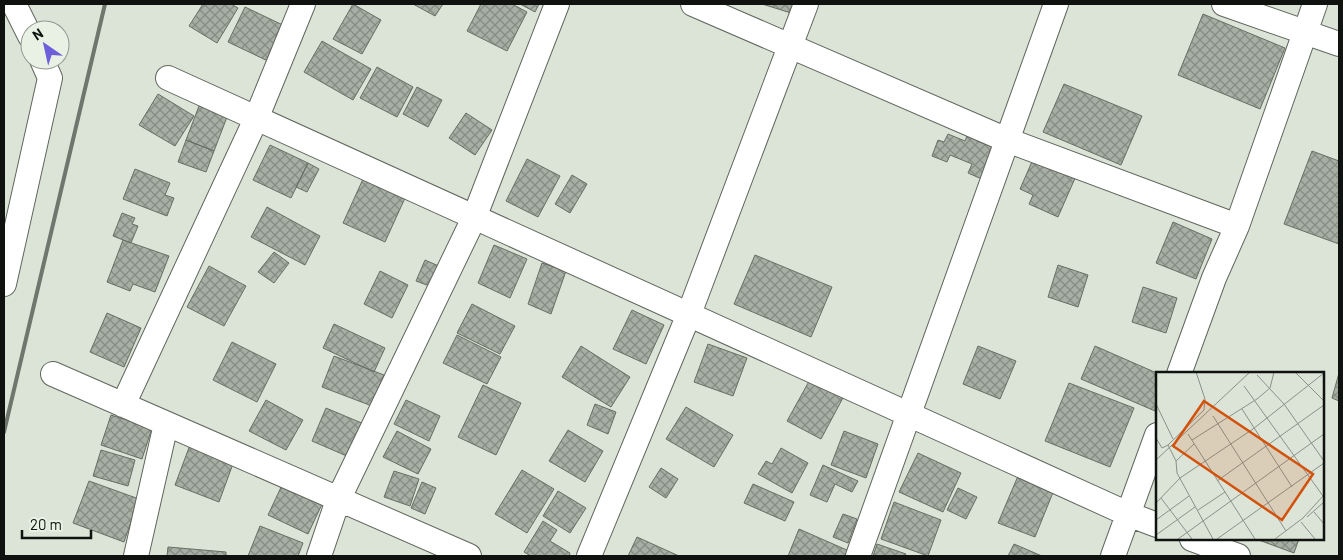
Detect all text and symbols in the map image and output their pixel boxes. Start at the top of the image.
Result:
north arrow [20,20,70,70]
text: N [29,24,46,43]
inset map [1156,372,1323,540]
scale bar [22,508,91,540]
text: 20 m [30,515,62,533]

